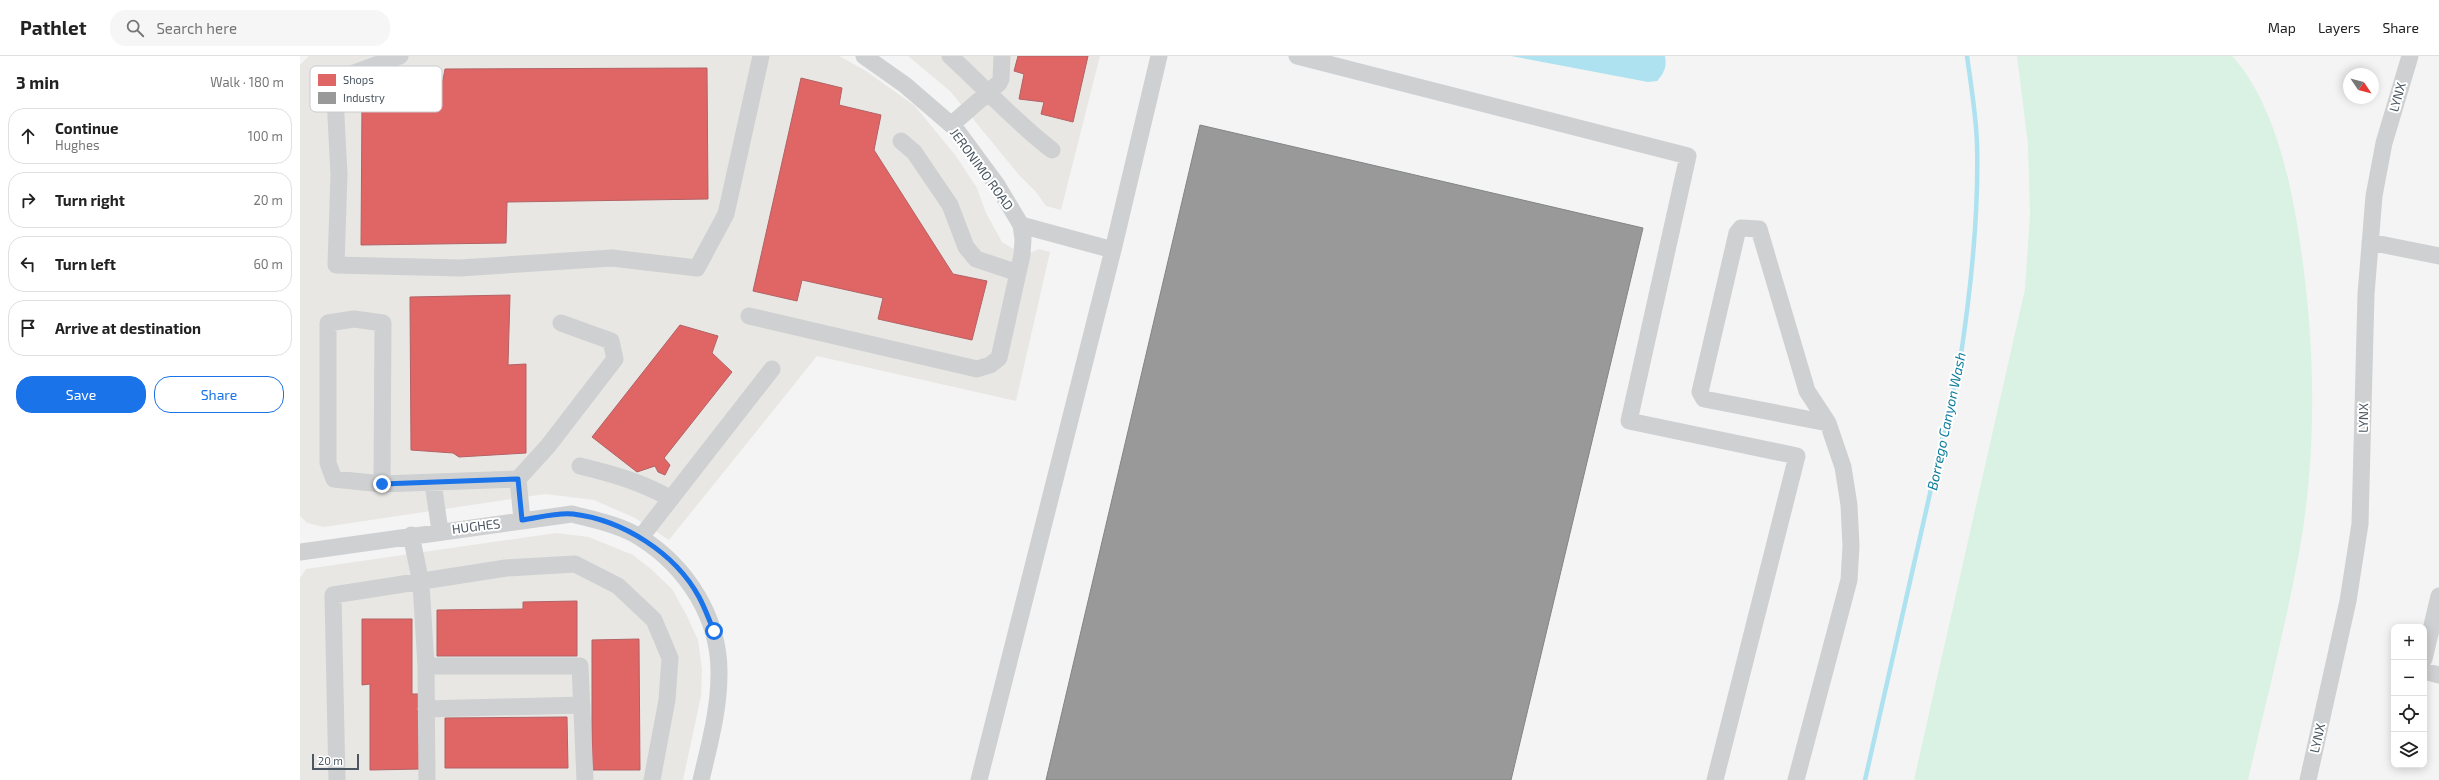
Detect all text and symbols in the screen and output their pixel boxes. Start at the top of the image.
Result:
search box [110,10,390,46]
text: Pathlet [20,16,86,39]
icon: search [124,17,146,39]
text: Search here [156,19,237,37]
text: Map [2268,19,2296,36]
text: Layers [2318,19,2360,36]
text: Share [2382,19,2419,36]
legend [310,66,442,112]
north arrow [2343,68,2379,104]
text: 3 min [16,72,59,92]
text: Shops [343,73,374,86]
text: Walk · 180 m [210,74,284,90]
street label: LYNX [2385,80,2409,114]
text: Industry [343,91,385,104]
text: Continue [55,119,118,137]
icon: ahead [17,125,39,147]
street label: JERONIMO ROAD [947,125,1017,213]
text: 100 m [248,128,283,144]
text: Hughes [55,137,100,153]
icon: right [17,189,39,211]
text: Turn right [55,191,125,209]
text: 20 m [254,192,283,208]
icon: left [17,253,39,275]
text: Turn left [55,255,116,273]
text: 60 m [253,256,283,272]
icon: arrive [17,317,39,339]
text: Arrive at destination [55,319,201,337]
water label: Borrego Canyon Wash [1923,350,1969,492]
button: Save [16,376,146,413]
button: Share [154,376,284,413]
street label: LYNX [2355,403,2371,433]
route end [373,475,391,493]
street label: HUGHES [451,515,501,537]
route start [705,622,723,640]
map controls [2391,624,2427,768]
button: + [2391,624,2427,660]
button: − [2391,660,2427,696]
button: locate [2391,696,2427,732]
street label: LYNX [2306,722,2328,754]
button: layers [2391,732,2427,768]
scale bar [312,752,359,771]
text: 20 m [318,754,343,767]

